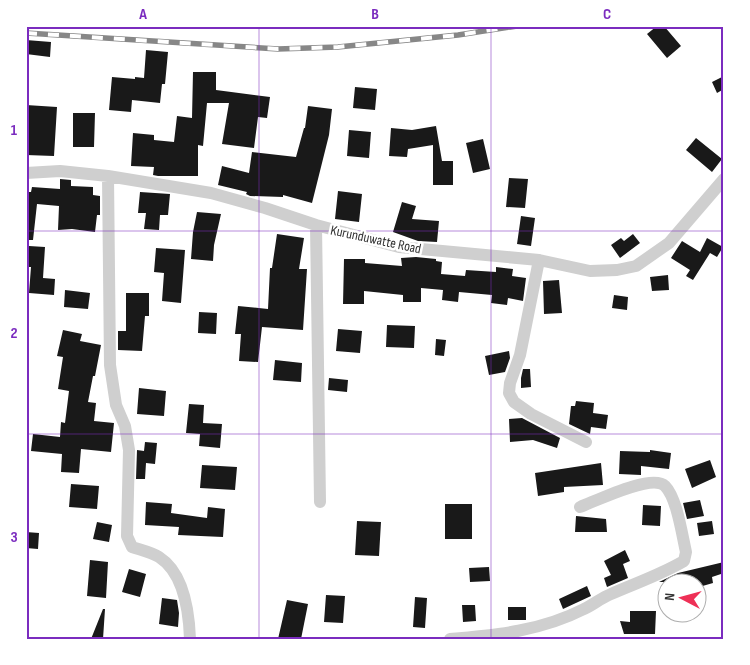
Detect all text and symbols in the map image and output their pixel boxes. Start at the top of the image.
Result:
text: A [138,5,147,24]
text: B [371,5,379,24]
text: C [603,5,611,24]
text: 1 [11,121,18,140]
street label: Kurunduwatte Road [329,222,423,257]
text: 2 [10,324,18,343]
text: 3 [10,528,18,547]
north arrow [658,572,708,622]
text: N [661,592,678,601]

